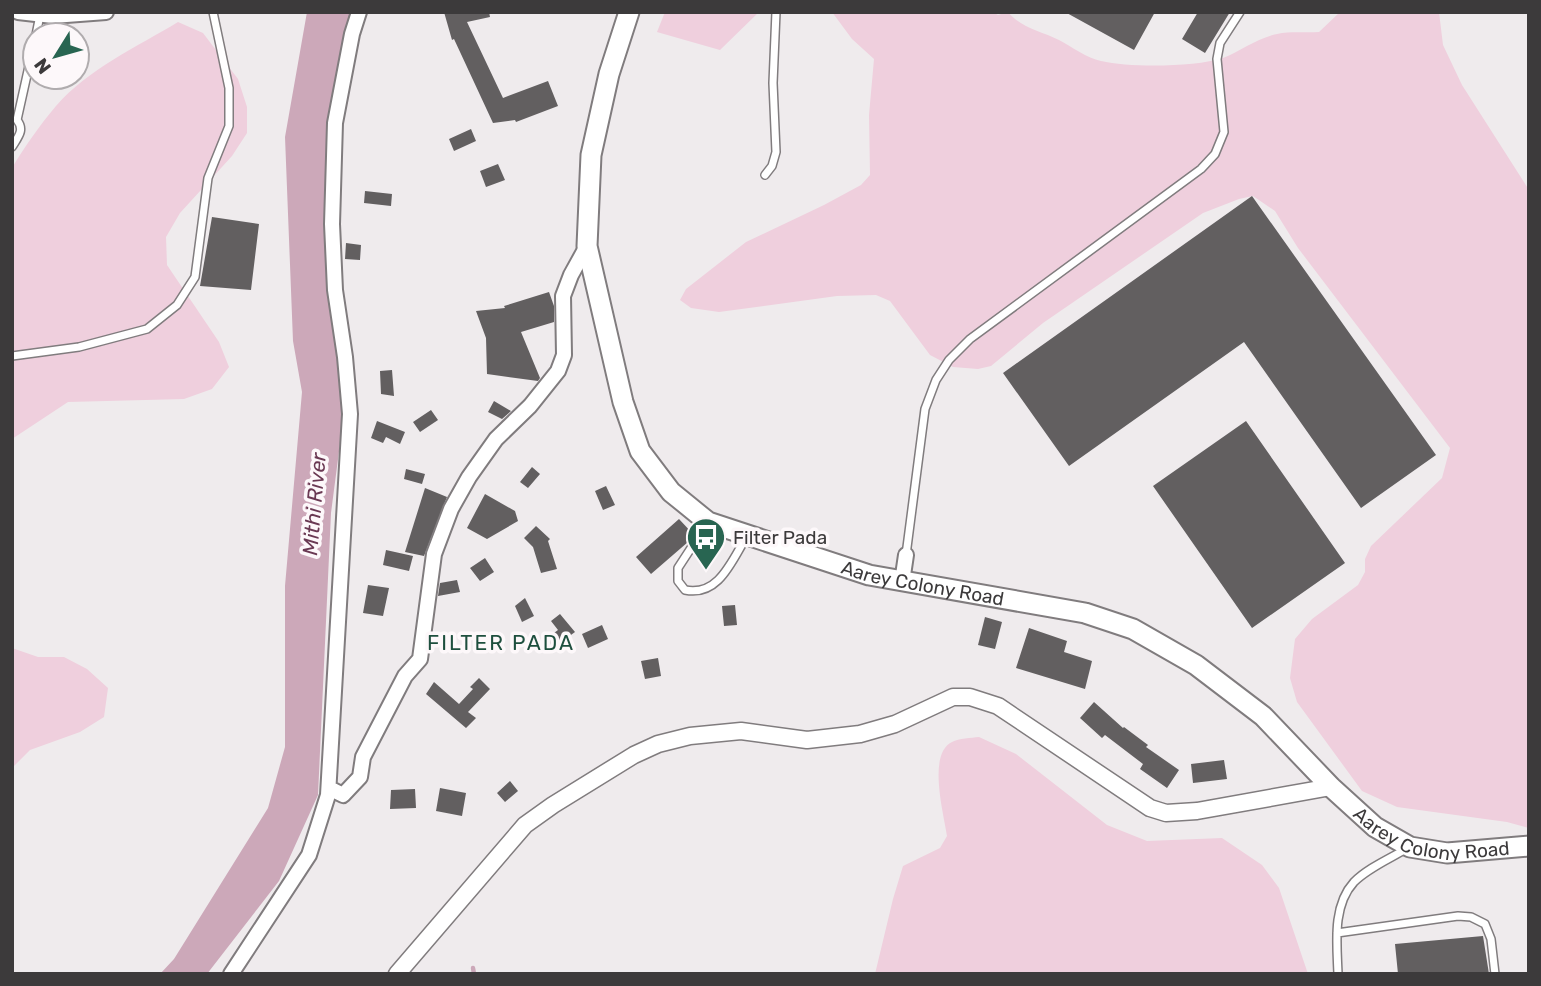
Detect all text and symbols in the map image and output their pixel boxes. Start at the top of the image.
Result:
north arrow [21,21,91,91]
text: N [30,54,56,78]
water label: Mithi River [297,451,331,556]
bus stop icon: Filter Pada [685,516,727,571]
place label: Filter Pada [733,526,827,549]
street label: Aarey Colony Road [838,555,1006,610]
district label: FILTER PADA [427,630,575,655]
street label: Aarey Colony Road [1349,802,1510,865]

